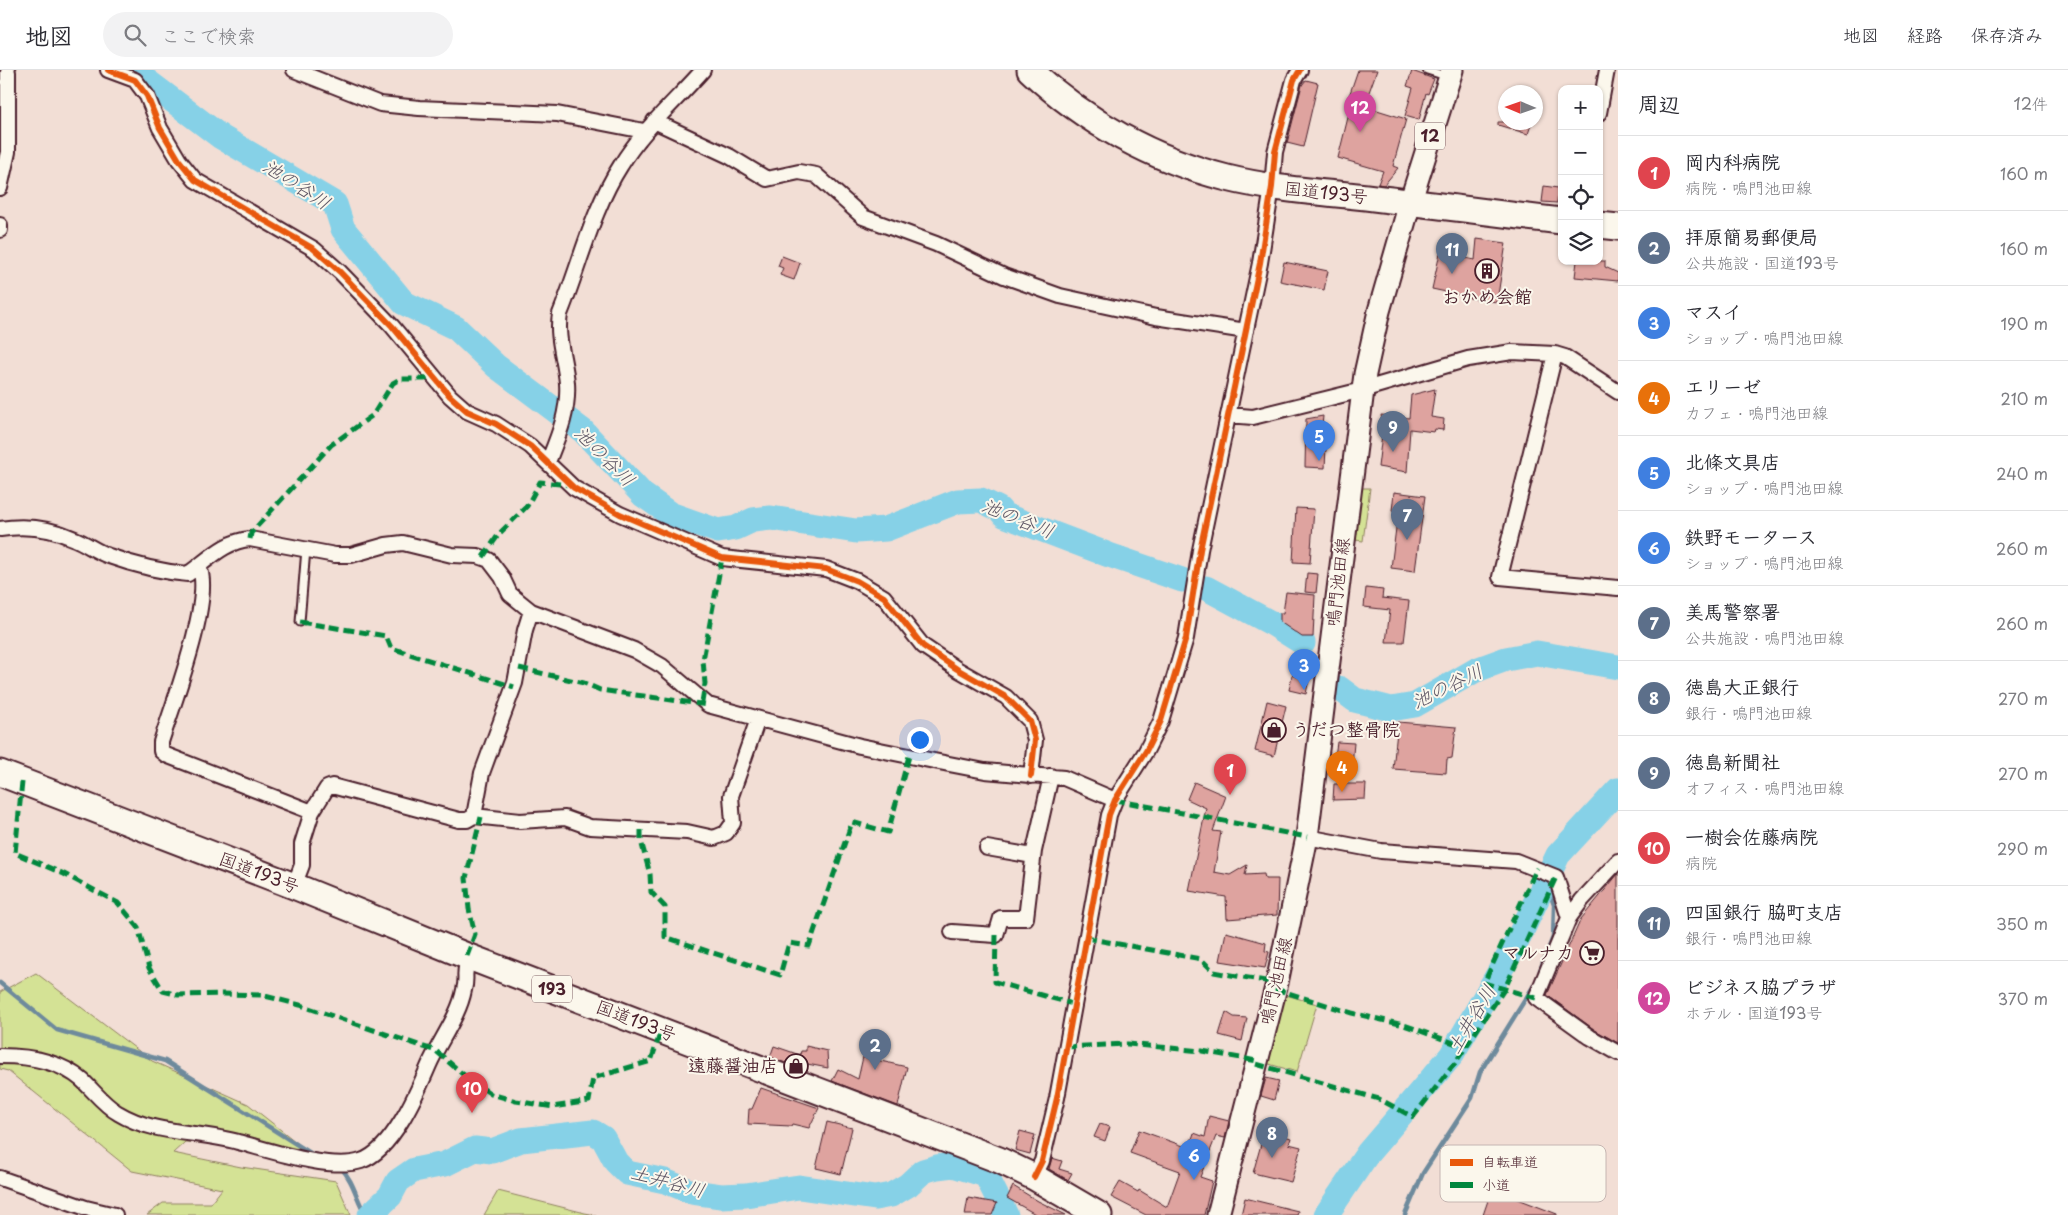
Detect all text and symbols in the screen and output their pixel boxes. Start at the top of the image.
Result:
search box [103,12,453,57]
text: 地図 [25,17,73,53]
icon: search [121,21,149,49]
text: ここで検索 [161,21,256,49]
text: 地図 [1843,21,1879,48]
text: 経路 [1907,21,1943,48]
text: 保存済み [1971,21,2043,48]
north arrow [1498,85,1543,130]
map controls [1558,85,1603,265]
button: + [1558,85,1603,130]
text: 周辺 [1638,87,1680,119]
pin: 12 [1344,91,1376,132]
text: 12件 [2013,91,2048,115]
road number: 12 [1415,122,1445,150]
button: − [1558,130,1603,175]
text: 岡内科病院 [1685,147,1780,175]
water label: 池の谷川 [258,151,337,216]
text: 1 [1650,161,1658,185]
text: 160 m [2000,161,2048,185]
street label: 国道193号 [1283,174,1370,209]
button: locate [1558,175,1603,220]
text: 病院 · 鳴門池田線 [1685,175,1812,199]
button: layers [1558,220,1603,265]
text: 拝原簡易郵便局 [1685,222,1818,250]
pin: 11 [1436,233,1468,274]
text: 2 [1648,236,1660,260]
text: 160 m [2000,236,2048,260]
text: 公共施設 · 国道193号 [1685,250,1839,274]
building icon: おかめ会館 [1474,258,1500,284]
place label: おかめ会館 [1442,282,1532,309]
text: マスイ [1685,297,1742,325]
text: 3 [1649,311,1659,335]
text: 190 m [2000,311,2048,335]
text: ショップ · 鳴門池田線 [1685,325,1843,349]
text: エリーゼ [1685,372,1761,400]
text: 4 [1649,386,1659,410]
text: 210 m [2000,386,2048,410]
text: カフェ · 鳴門池田線 [1685,400,1828,424]
pin: 9 [1377,411,1409,452]
water label: 池の谷川 [569,419,642,492]
pin: 5 [1303,420,1335,461]
text: 北條文具店 [1685,447,1780,475]
text: 5 [1649,461,1659,485]
text: 240 m [1996,461,2048,485]
text: ショップ · 鳴門池田線 [1685,475,1843,499]
water label: 池の谷川 [978,490,1059,544]
pin: 7 [1391,499,1423,540]
text: 鉄野モータース [1685,522,1817,550]
street label: 鳴門池田線 [1318,536,1355,628]
text: 6 [1648,536,1660,560]
text: 260 m [1996,536,2048,560]
text: ショップ · 鳴門池田線 [1685,550,1843,574]
text: 美馬警察署 [1685,597,1780,625]
text: 7 [1649,611,1659,635]
text: 260 m [1996,611,2048,635]
text: 公共施設 · 鳴門池田線 [1685,625,1844,649]
pin: 3 [1288,649,1320,690]
water label: 池の谷川 [1406,656,1487,714]
text: 徳島大正銀行 [1685,672,1799,700]
text: 8 [1649,686,1659,710]
text: 270 m [1998,686,2048,710]
text: 銀行 · 鳴門池田線 [1685,700,1812,724]
place label: うだつ整骨院 [1292,715,1400,742]
shop icon: うだつ整骨院 [1261,717,1287,743]
your location [907,727,933,753]
text: 徳島新聞社 [1685,747,1780,775]
pin: 4 [1326,751,1358,792]
pin: 1 [1214,754,1246,795]
text: 9 [1649,761,1659,785]
text: 270 m [1998,761,2048,785]
text: オフィス · 鳴門池田線 [1685,775,1844,799]
text: 一樹会佐藤病院 [1685,822,1818,850]
text: 10 [1644,836,1664,860]
text: 290 m [1997,836,2048,860]
street label: 国道193号 [215,844,304,899]
text: 病院 [1685,850,1717,874]
text: 四国銀行 脇町支店 [1685,897,1843,925]
text: 11 [1647,911,1661,935]
text: 350 m [1996,911,2048,935]
text: 銀行 · 鳴門池田線 [1685,925,1812,949]
street label: 鳴門池田線 [1251,934,1298,1028]
place label: マルナカ [1502,938,1574,965]
supermarket icon: マルナカ [1579,940,1605,966]
text: ビジネス脇プラザ [1685,972,1836,1000]
road number: 193 [532,976,572,1002]
water label: 土井谷川 [1439,979,1502,1058]
text: 12 [1645,986,1663,1010]
text: 370 m [1998,986,2048,1010]
street label: 国道193号 [592,992,681,1047]
text: ホテル · 国道193号 [1685,1000,1822,1024]
pin: 2 [859,1029,891,1070]
place label: 遠藤醤油店 [688,1051,778,1078]
shop icon: 遠藤醤油店 [783,1053,809,1079]
pin: 10 [456,1072,488,1113]
pin: 8 [1256,1117,1288,1158]
pin: 6 [1178,1139,1210,1180]
legend [1440,1145,1606,1202]
text: 自転車道 [1482,1151,1538,1172]
water label: 土井谷川 [628,1157,709,1203]
text: 小道 [1482,1174,1510,1195]

